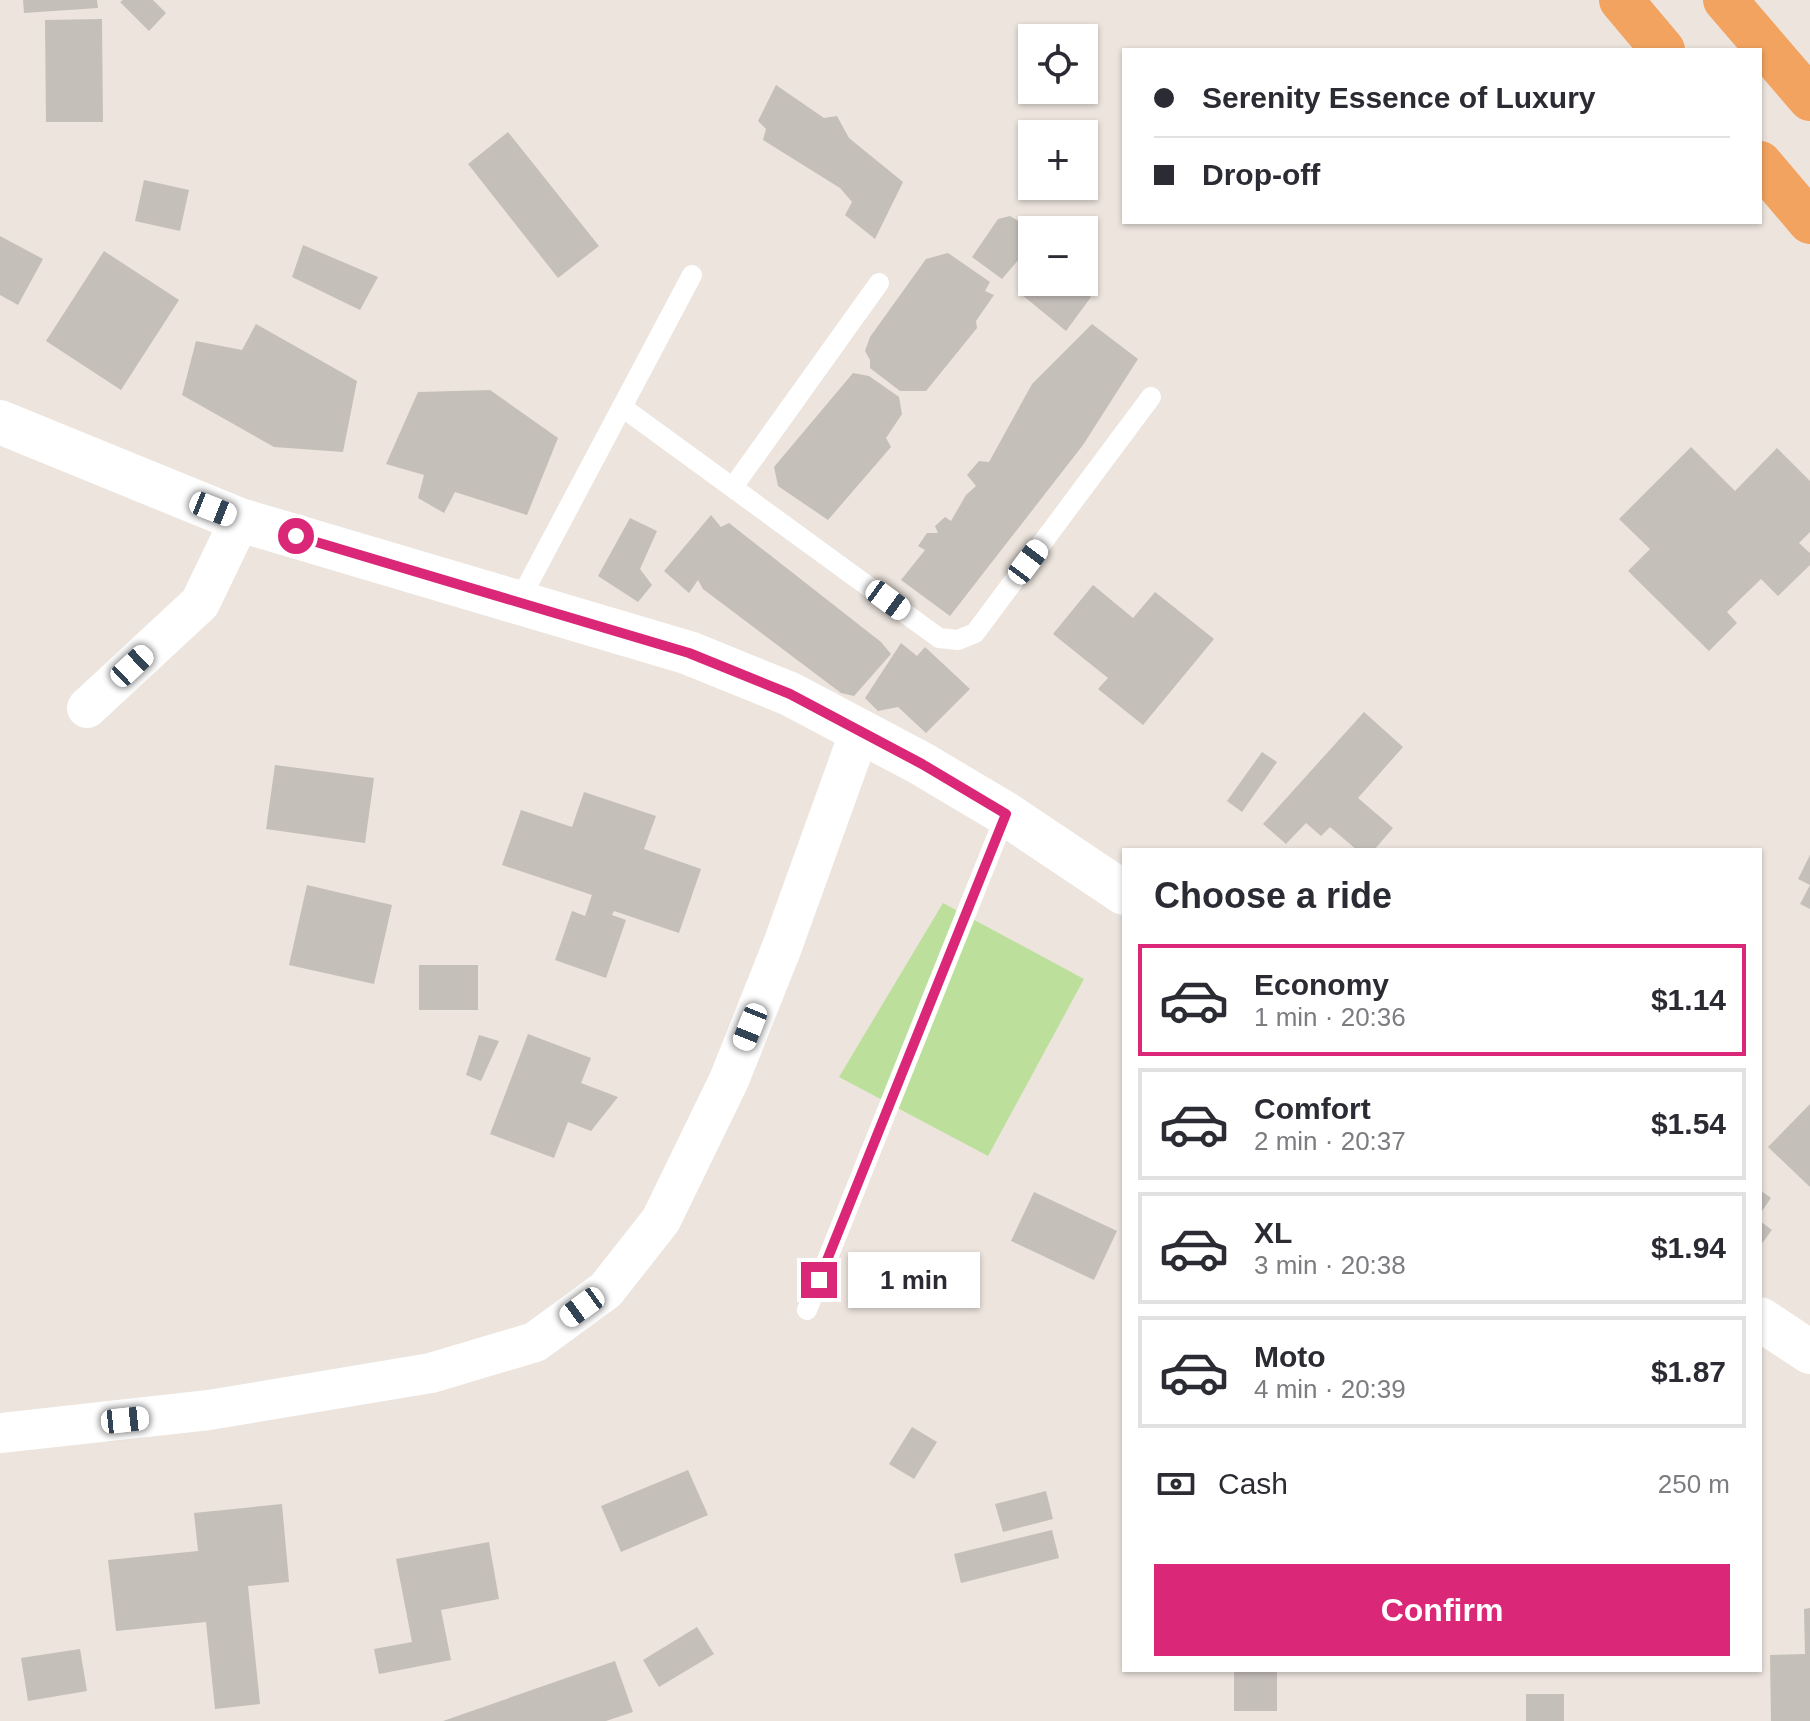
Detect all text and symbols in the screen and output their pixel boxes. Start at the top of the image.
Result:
map controls [1018,24,1098,296]
button: locate [1018,24,1098,104]
text: Serenity Essence of Luxury [1202,81,1596,114]
button: + [1018,120,1098,200]
text: Drop-off [1202,158,1320,191]
button: − [1018,216,1098,296]
car [186,489,240,529]
route start [278,518,314,554]
car [1004,536,1052,588]
car [862,576,914,624]
car [106,641,158,691]
text: Choose a ride [1154,875,1392,916]
icon: car [1158,964,1230,1036]
text: Economy [1254,968,1389,1001]
text: $1.14 [1651,983,1726,1016]
car [730,1000,770,1054]
text: 1 min · 20:36 [1254,1002,1406,1032]
icon: car [1158,1088,1230,1160]
text: Comfort [1254,1092,1371,1125]
text: $1.54 [1651,1107,1726,1140]
text: 2 min · 20:37 [1254,1126,1406,1156]
icon: car [1158,1212,1230,1284]
text: XL [1254,1216,1292,1249]
text: $1.94 [1651,1231,1726,1264]
text: 3 min · 20:38 [1254,1250,1406,1280]
callout: 1 min [847,1252,979,1308]
route end [801,1262,837,1298]
text: 1 min [880,1265,948,1295]
car [556,1283,608,1331]
icon: car [1158,1336,1230,1408]
text: Moto [1254,1340,1326,1373]
text: $1.87 [1651,1355,1726,1388]
text: 4 min · 20:39 [1254,1374,1406,1404]
car [100,1406,150,1434]
icon: cash [1154,1462,1198,1506]
text: Cash [1218,1467,1288,1500]
text: 250 m [1658,1469,1730,1499]
button: Confirm [1154,1564,1730,1656]

